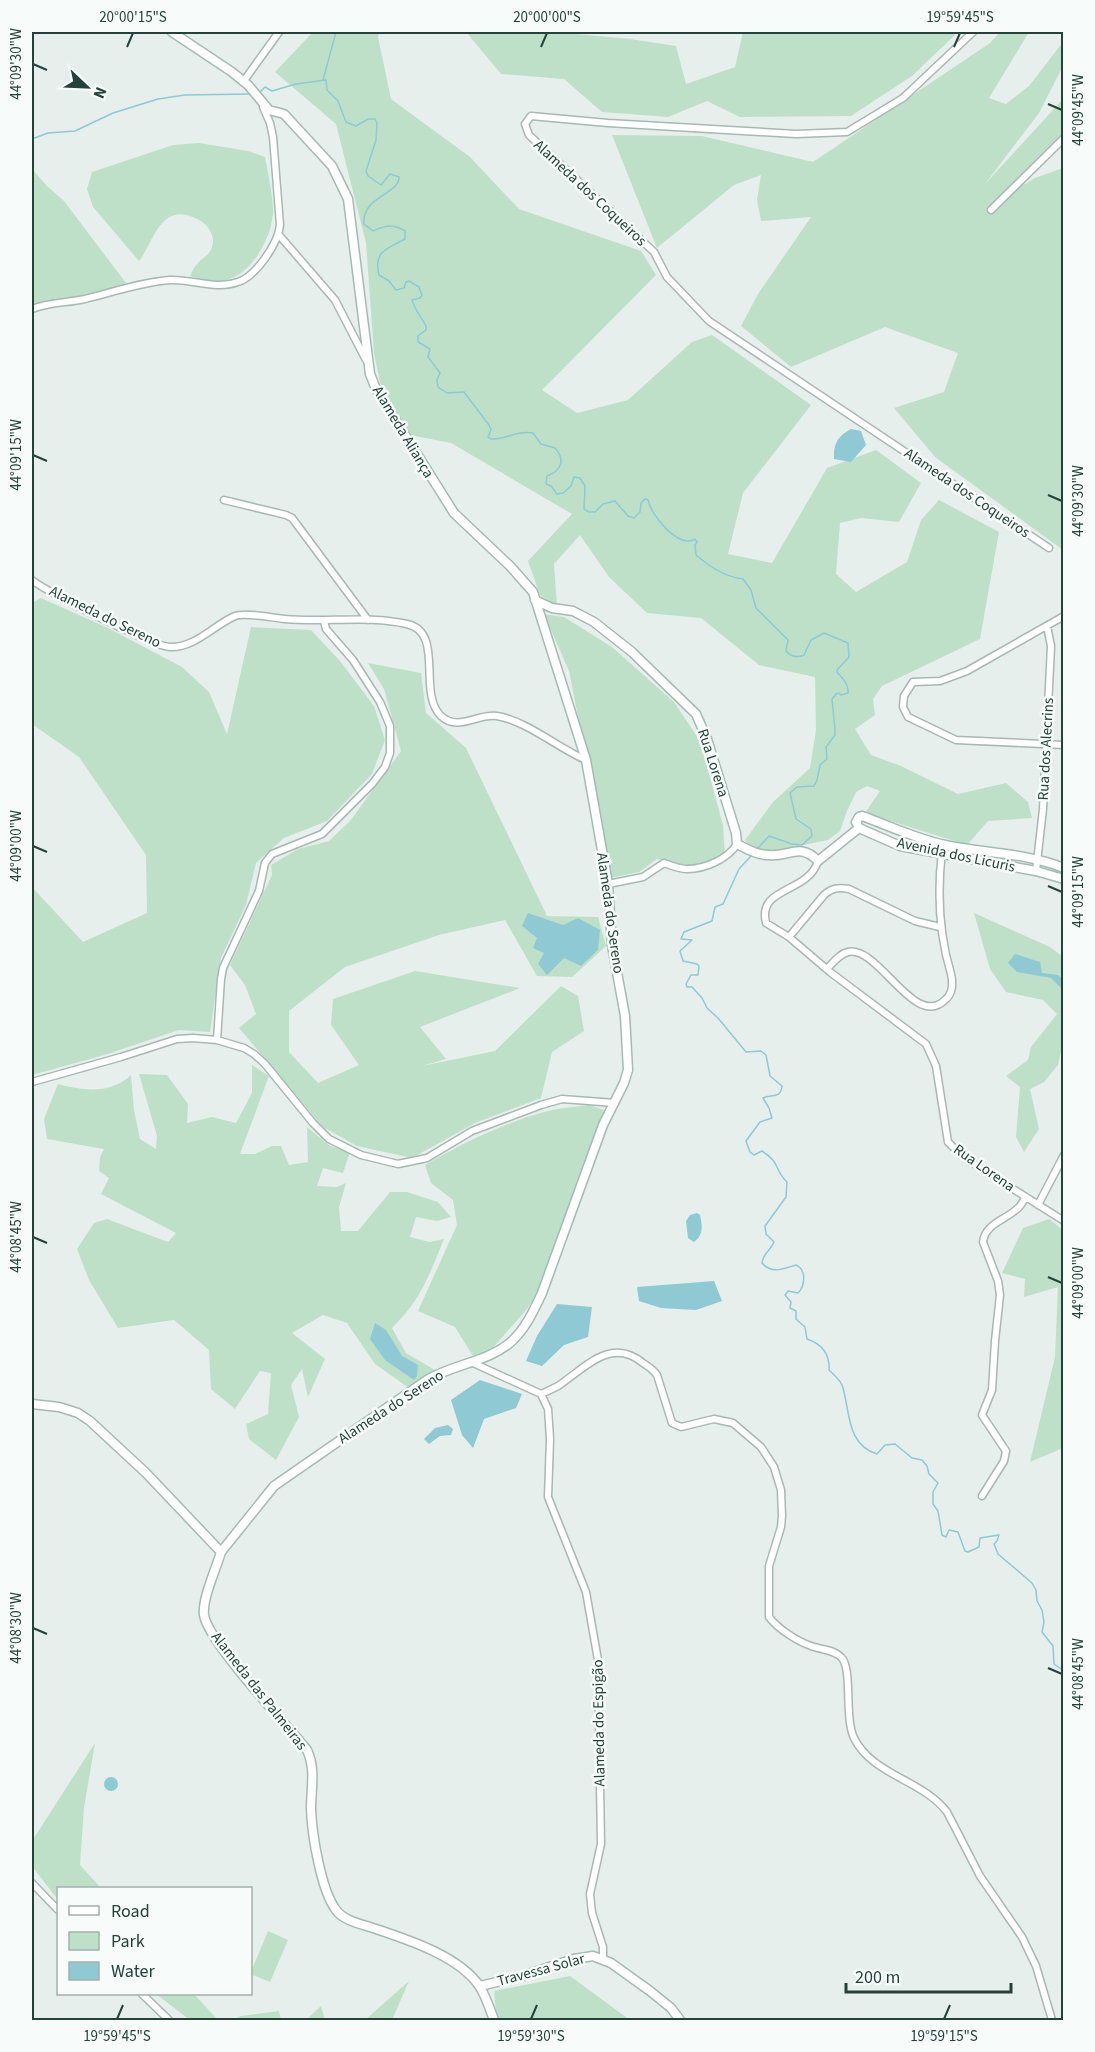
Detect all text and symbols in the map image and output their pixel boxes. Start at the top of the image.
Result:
text: 20°00'15"S [99,7,167,28]
text: 20°00'00"S [513,7,581,28]
text: 19°59'45"S [926,7,994,28]
text: 44°09'30"W [6,28,27,100]
north arrow [57,57,117,117]
text: 44°09'45"W [1068,74,1089,146]
text: N [88,83,112,102]
street label: Alameda dos Coqueiros [529,135,651,251]
street label: Alameda Aliança [367,382,439,482]
text: 44°09'15"W [6,419,27,491]
street label: Alameda dos Coqueiros [900,443,1034,543]
text: 44°09'30"W [1068,465,1089,537]
street label: Alameda do Sereno [46,581,164,653]
street label: Rua dos Alecrins [1033,697,1059,801]
street label: Rua Lorena [692,726,734,800]
text: 44°09'00"W [6,810,27,882]
street label: Avenida dos Licuris [895,832,1017,878]
street label: Alameda do Sereno [591,851,629,975]
text: 44°09'15"W [1068,856,1089,928]
street label: Rua Lorena [949,1139,1019,1197]
text: 44°08'45"W [6,1201,27,1273]
text: 44°09'00"W [1068,1247,1089,1319]
street label: Alameda do Sereno [334,1365,448,1449]
text: 44°08'30"W [6,1592,27,1664]
street label: Alameda das Palmeiras [206,1627,312,1755]
text: 44°08'45"W [1068,1638,1089,1710]
street label: Alameda do Espigão [587,1659,611,1787]
legend [57,1887,252,1995]
text: Road [111,1899,150,1924]
text: Park [111,1929,145,1954]
street label: Travessa Solar [495,1948,588,1992]
scale bar [846,1956,1011,1994]
text: Water [111,1959,155,1984]
text: 200 m [855,1965,900,1990]
text: 19°59'45"S [83,2026,151,2047]
text: 19°59'30"S [497,2026,565,2047]
text: 19°59'15"S [910,2026,978,2047]

